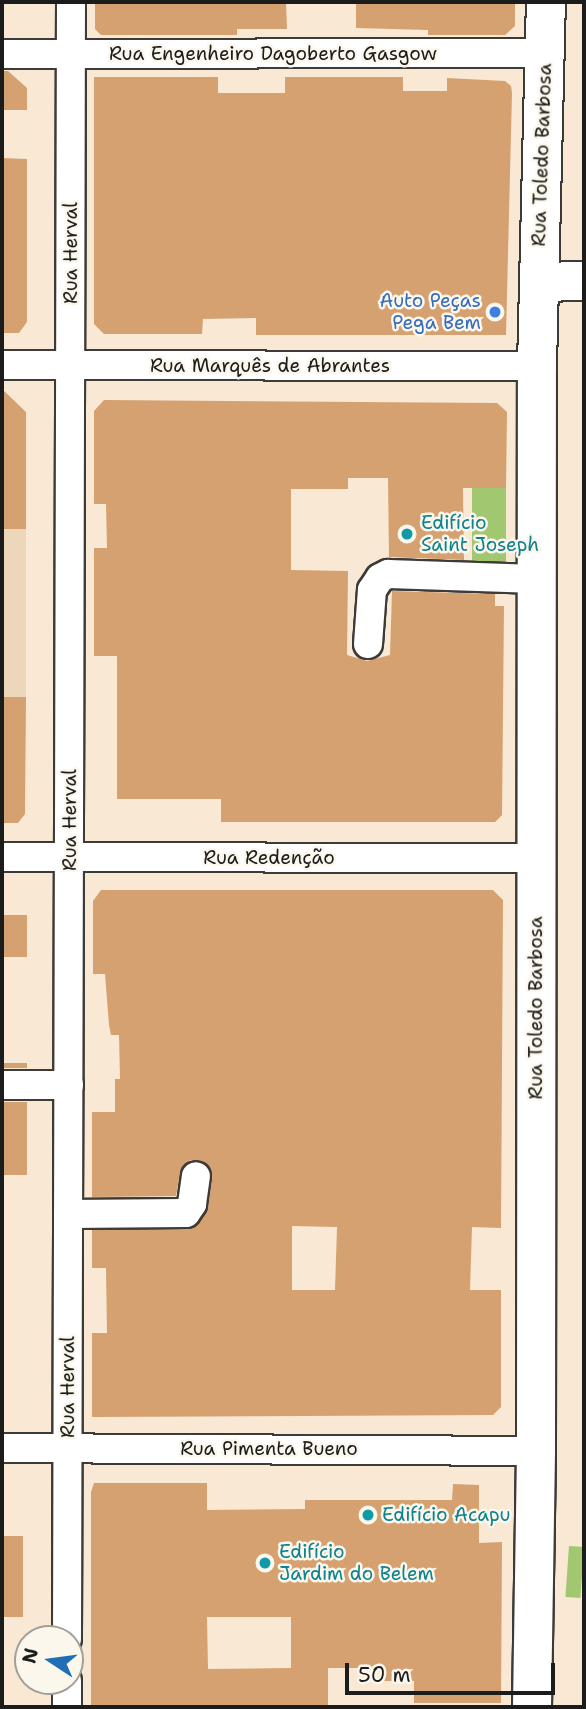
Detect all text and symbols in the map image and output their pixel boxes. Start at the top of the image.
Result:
street label: Rua Engenheiro Dagoberto Gasgow [109,43,437,65]
street label: Rua Toledo Barbosa [527,63,557,247]
street label: Rua Herval [60,202,82,304]
place label: Auto Peças Pega Bem [379,290,481,334]
marker: Auto Peças Pega Bem [487,304,503,320]
street label: Rua Marquês de Abrantes [150,355,390,377]
place label: Edifício Saint Joseph [421,512,539,556]
marker: Edifício Saint Joseph [399,526,415,542]
street label: Rua Herval [59,769,81,871]
street label: Rua Redenção [203,847,335,869]
street label: Rua Toledo Barbosa [525,917,547,1099]
street label: Rua Herval [57,1336,79,1438]
street label: Rua Pimenta Bueno [180,1438,358,1460]
place label: Edifício Acapu [382,1504,511,1526]
marker: Edifício Acapu [360,1507,376,1523]
place label: Edifício Jardim do Belem [279,1541,434,1585]
marker: Edifício Jardim do Belem [257,1555,273,1571]
north arrow [14,1625,84,1695]
text: N [16,1645,44,1666]
scale bar [348,1650,558,1694]
text: 50 m [358,1661,411,1689]

